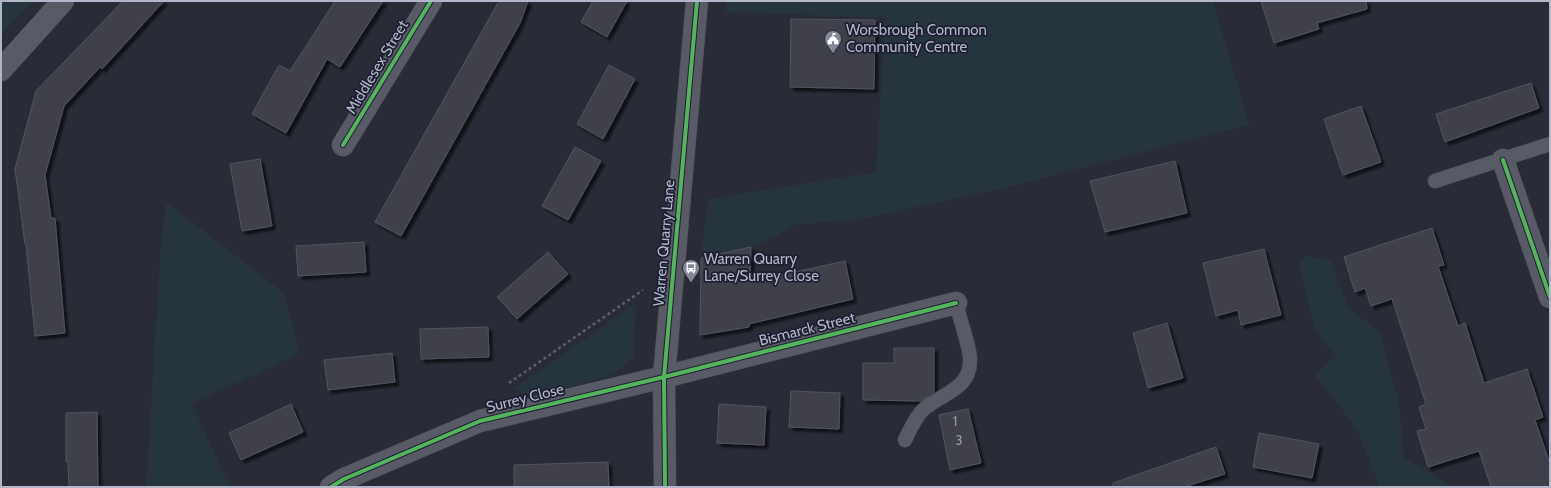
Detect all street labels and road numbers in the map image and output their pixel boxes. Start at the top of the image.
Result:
street label: Middlesex Street [342,17,412,117]
street label: Warren Quarry Lane [649,179,679,307]
street label: Bismarck Street [757,308,857,350]
street label: Surrey Close [484,380,566,416]

